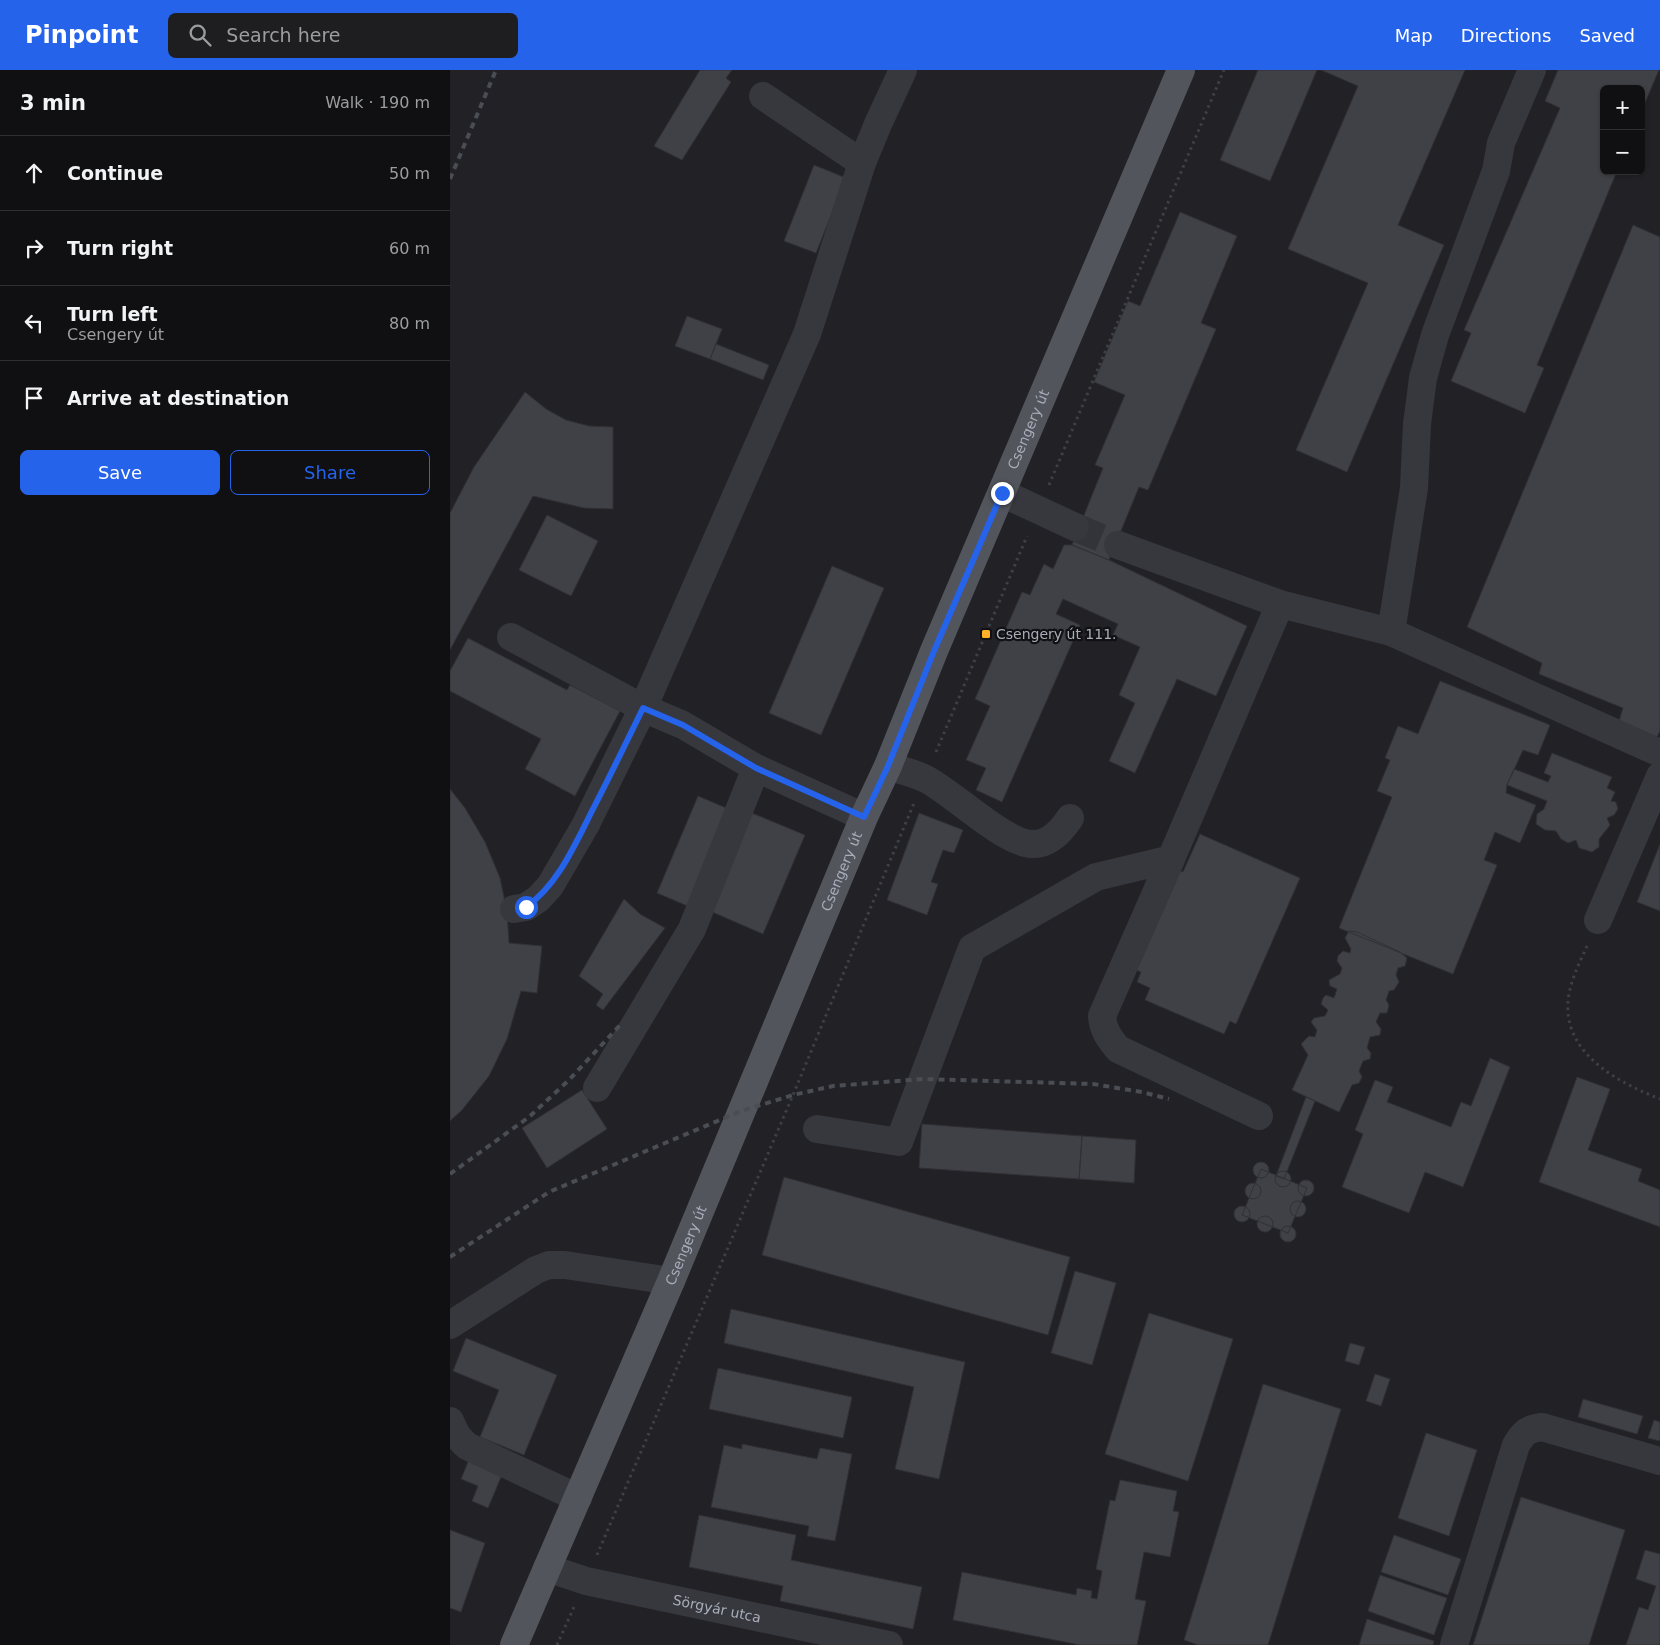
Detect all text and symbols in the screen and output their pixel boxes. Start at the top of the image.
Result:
search box [168,13,518,58]
text: Pinpoint [25,21,138,49]
icon: search [186,21,214,49]
text: Search here [226,24,341,46]
text: Map [1395,25,1433,46]
text: Directions [1461,25,1551,46]
text: Saved [1579,25,1635,46]
map controls [1600,85,1645,175]
button: + [1600,85,1645,130]
text: 3 min [20,91,86,115]
text: Walk · 190 m [325,93,430,112]
button: − [1600,130,1645,175]
icon: ahead [20,159,48,187]
text: Continue [67,162,163,184]
text: 50 m [389,164,430,183]
icon: right [20,234,48,262]
text: Turn right [67,237,173,259]
text: 60 m [389,239,430,258]
text: Turn left [67,303,158,325]
icon: left [20,309,48,337]
text: 80 m [389,314,430,333]
text: Csengery út [67,325,164,344]
icon: arrive [20,384,48,412]
text: Arrive at destination [67,387,289,409]
street label: Csengery út [1004,387,1052,472]
button: Save [20,450,220,495]
button: Share [230,450,430,495]
route end [991,482,1014,505]
place label: Csengery út 111. [996,626,1117,642]
marker: Csengery út 111. [980,628,992,640]
street label: Csengery út [818,829,865,914]
route start [515,896,538,919]
street label: Csengery út [662,1203,710,1288]
street label: Sörgyár utca [671,1592,763,1626]

